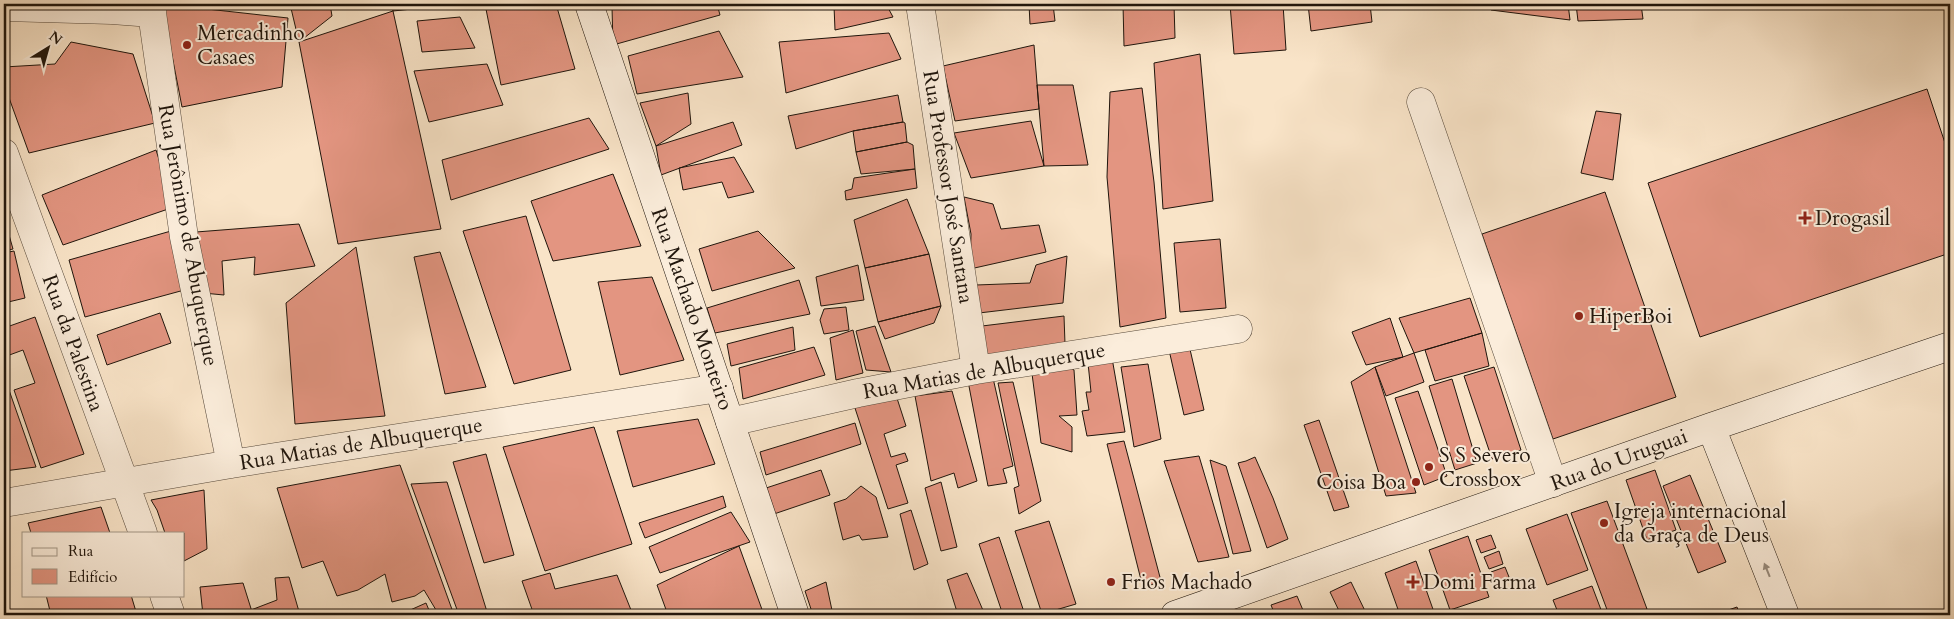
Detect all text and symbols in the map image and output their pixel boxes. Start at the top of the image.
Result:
place label: Mercadinho Casaes [197,19,305,72]
north arrow [22,22,72,72]
text: N [45,27,66,49]
marker: Mercadinho Casaes [181,39,193,51]
street label: Rua Professor José Santana [915,68,981,306]
street label: Rua Jerônimo de Abuquerque [151,102,225,368]
street label: Rua Machado Monteiro [644,204,740,414]
place label: Drogasil [1815,204,1890,233]
marker: Drogasil [1799,212,1811,224]
street label: Rua da Palestina [35,271,111,415]
place label: HiperBoi [1589,302,1672,331]
marker: HiperBoi [1573,310,1585,322]
street label: Rua Matias de Albuquerque [861,335,1107,407]
street label: Rua Matias de Albuquerque [237,410,485,478]
street label: Rua do Uruguai [1547,422,1691,498]
place label: S S Severo Crossbox [1439,441,1531,494]
marker: S S Severo Crossbox [1423,461,1435,473]
place label: Coisa Boa [1316,468,1406,497]
marker: Coisa Boa [1410,476,1422,488]
place label: Igreja internacional da Graça de Deus [1614,497,1787,550]
marker: Igreja internacional da Graça de Deus [1598,517,1610,529]
legend [22,532,185,596]
text: Rua [68,541,94,561]
one-way arrow [1763,562,1771,577]
text: Edifício [68,567,117,587]
place label: Frios Machado [1121,568,1252,597]
place label: Domi Farma [1423,568,1536,597]
marker: Frios Machado [1105,576,1117,588]
marker: Domi Farma [1407,576,1419,588]

